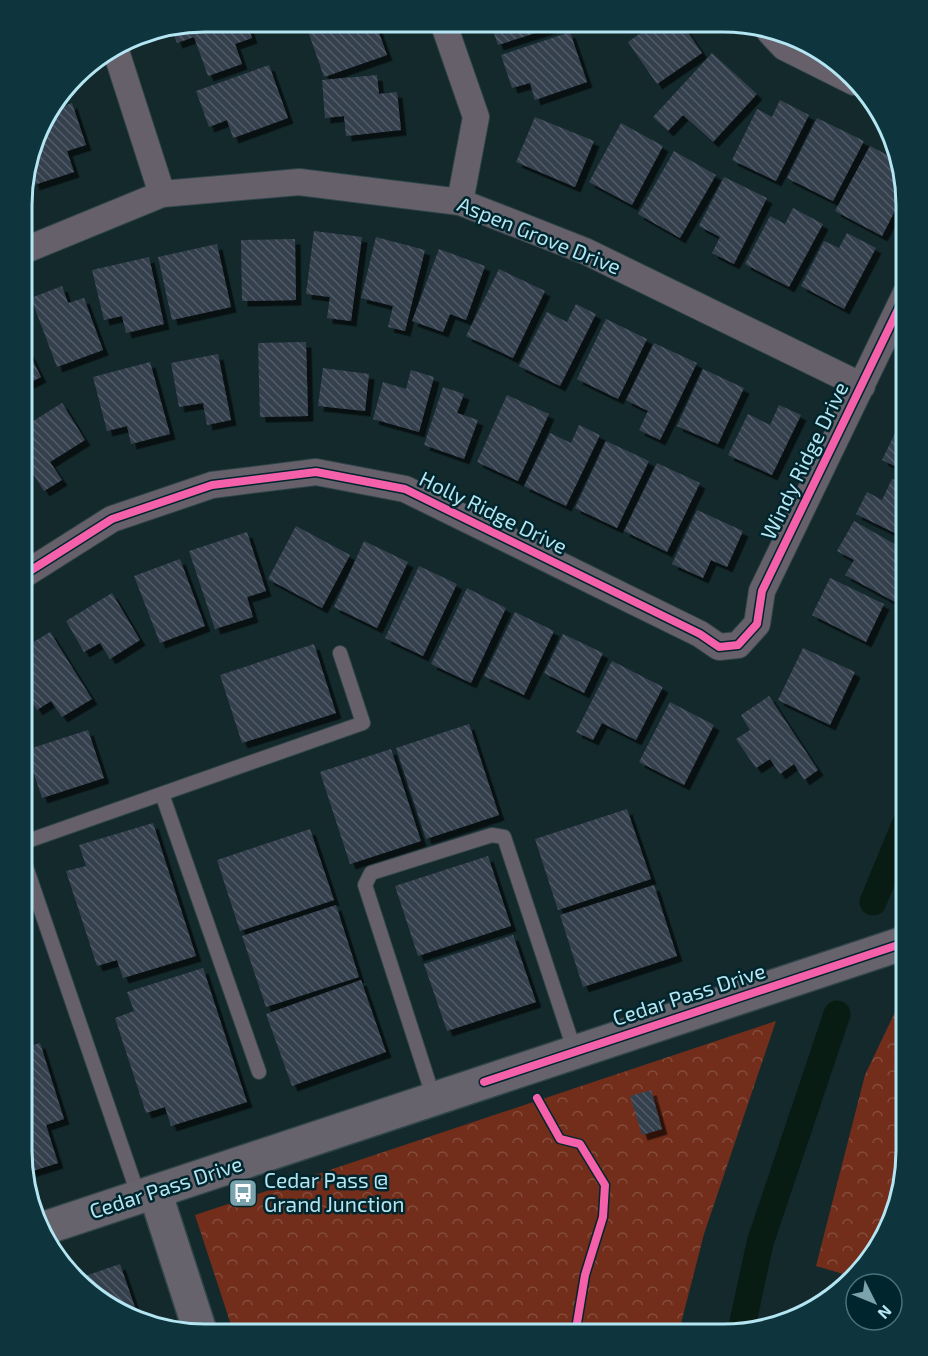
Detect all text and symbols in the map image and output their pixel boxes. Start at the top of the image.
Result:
street label: Aspen Grove Drive [454,190,625,279]
street label: Windy Ridge Drive [755,377,853,543]
street label: Holly Ridge Drive [416,465,571,558]
street label: Cedar Pass Drive [609,957,768,1030]
street label: Cedar Pass Drive [86,1150,245,1223]
place label: Cedar Pass @ Grand Junction [264,1167,405,1216]
bus stop icon: Cedar Pass @ Grand Junction [227,1177,259,1209]
north arrow [844,1272,904,1332]
text: N [874,1302,896,1323]

